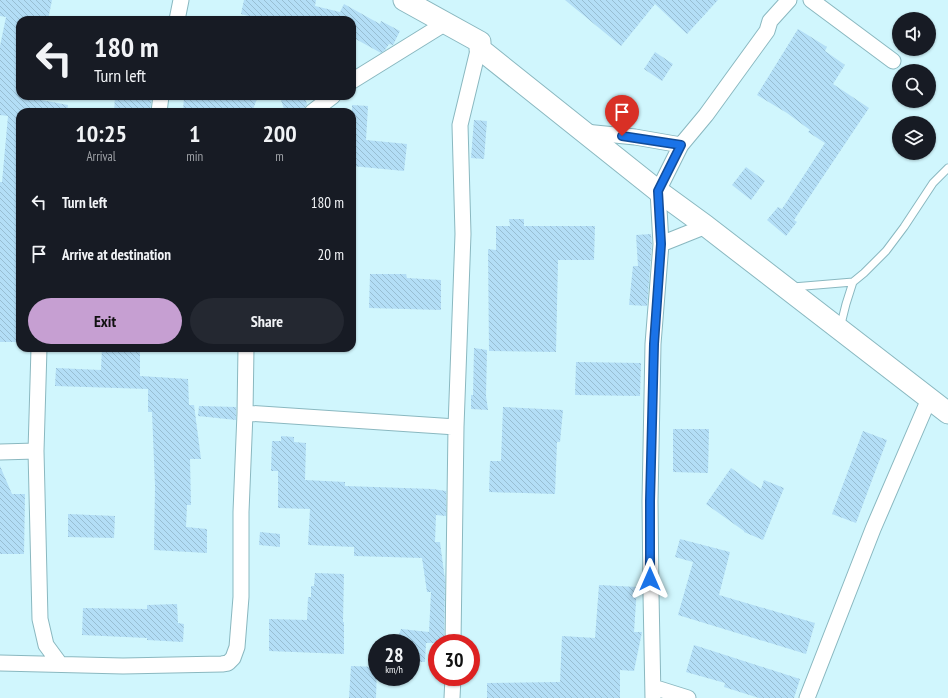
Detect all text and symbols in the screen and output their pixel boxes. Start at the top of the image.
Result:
map controls [892,12,936,160]
button: sound [892,12,936,56]
text: 180 m [94,28,158,65]
icon: left [28,32,80,84]
text: Turn left [94,64,146,87]
button: search [892,64,936,108]
pin [605,95,639,136]
icon: arrive [611,101,633,123]
button: layers [892,116,936,160]
text: 10:25 [75,118,127,149]
text: 1 [189,118,200,149]
text: 200 [262,118,297,149]
text: Arrival [86,148,116,165]
text: min [186,148,203,165]
text: m [275,148,284,165]
icon: left [28,191,50,213]
text: Turn left [62,193,107,212]
text: 180 m [311,193,344,212]
icon: arrive [28,243,50,265]
text: Arrive at destination [62,245,171,264]
text: 20 m [318,245,344,264]
button: Exit [28,298,182,344]
button: Share [190,298,344,344]
position arrow [629,558,671,600]
speed limit sign: 30 [428,634,480,686]
text: 28 [384,642,404,668]
text: km/h [385,663,403,676]

